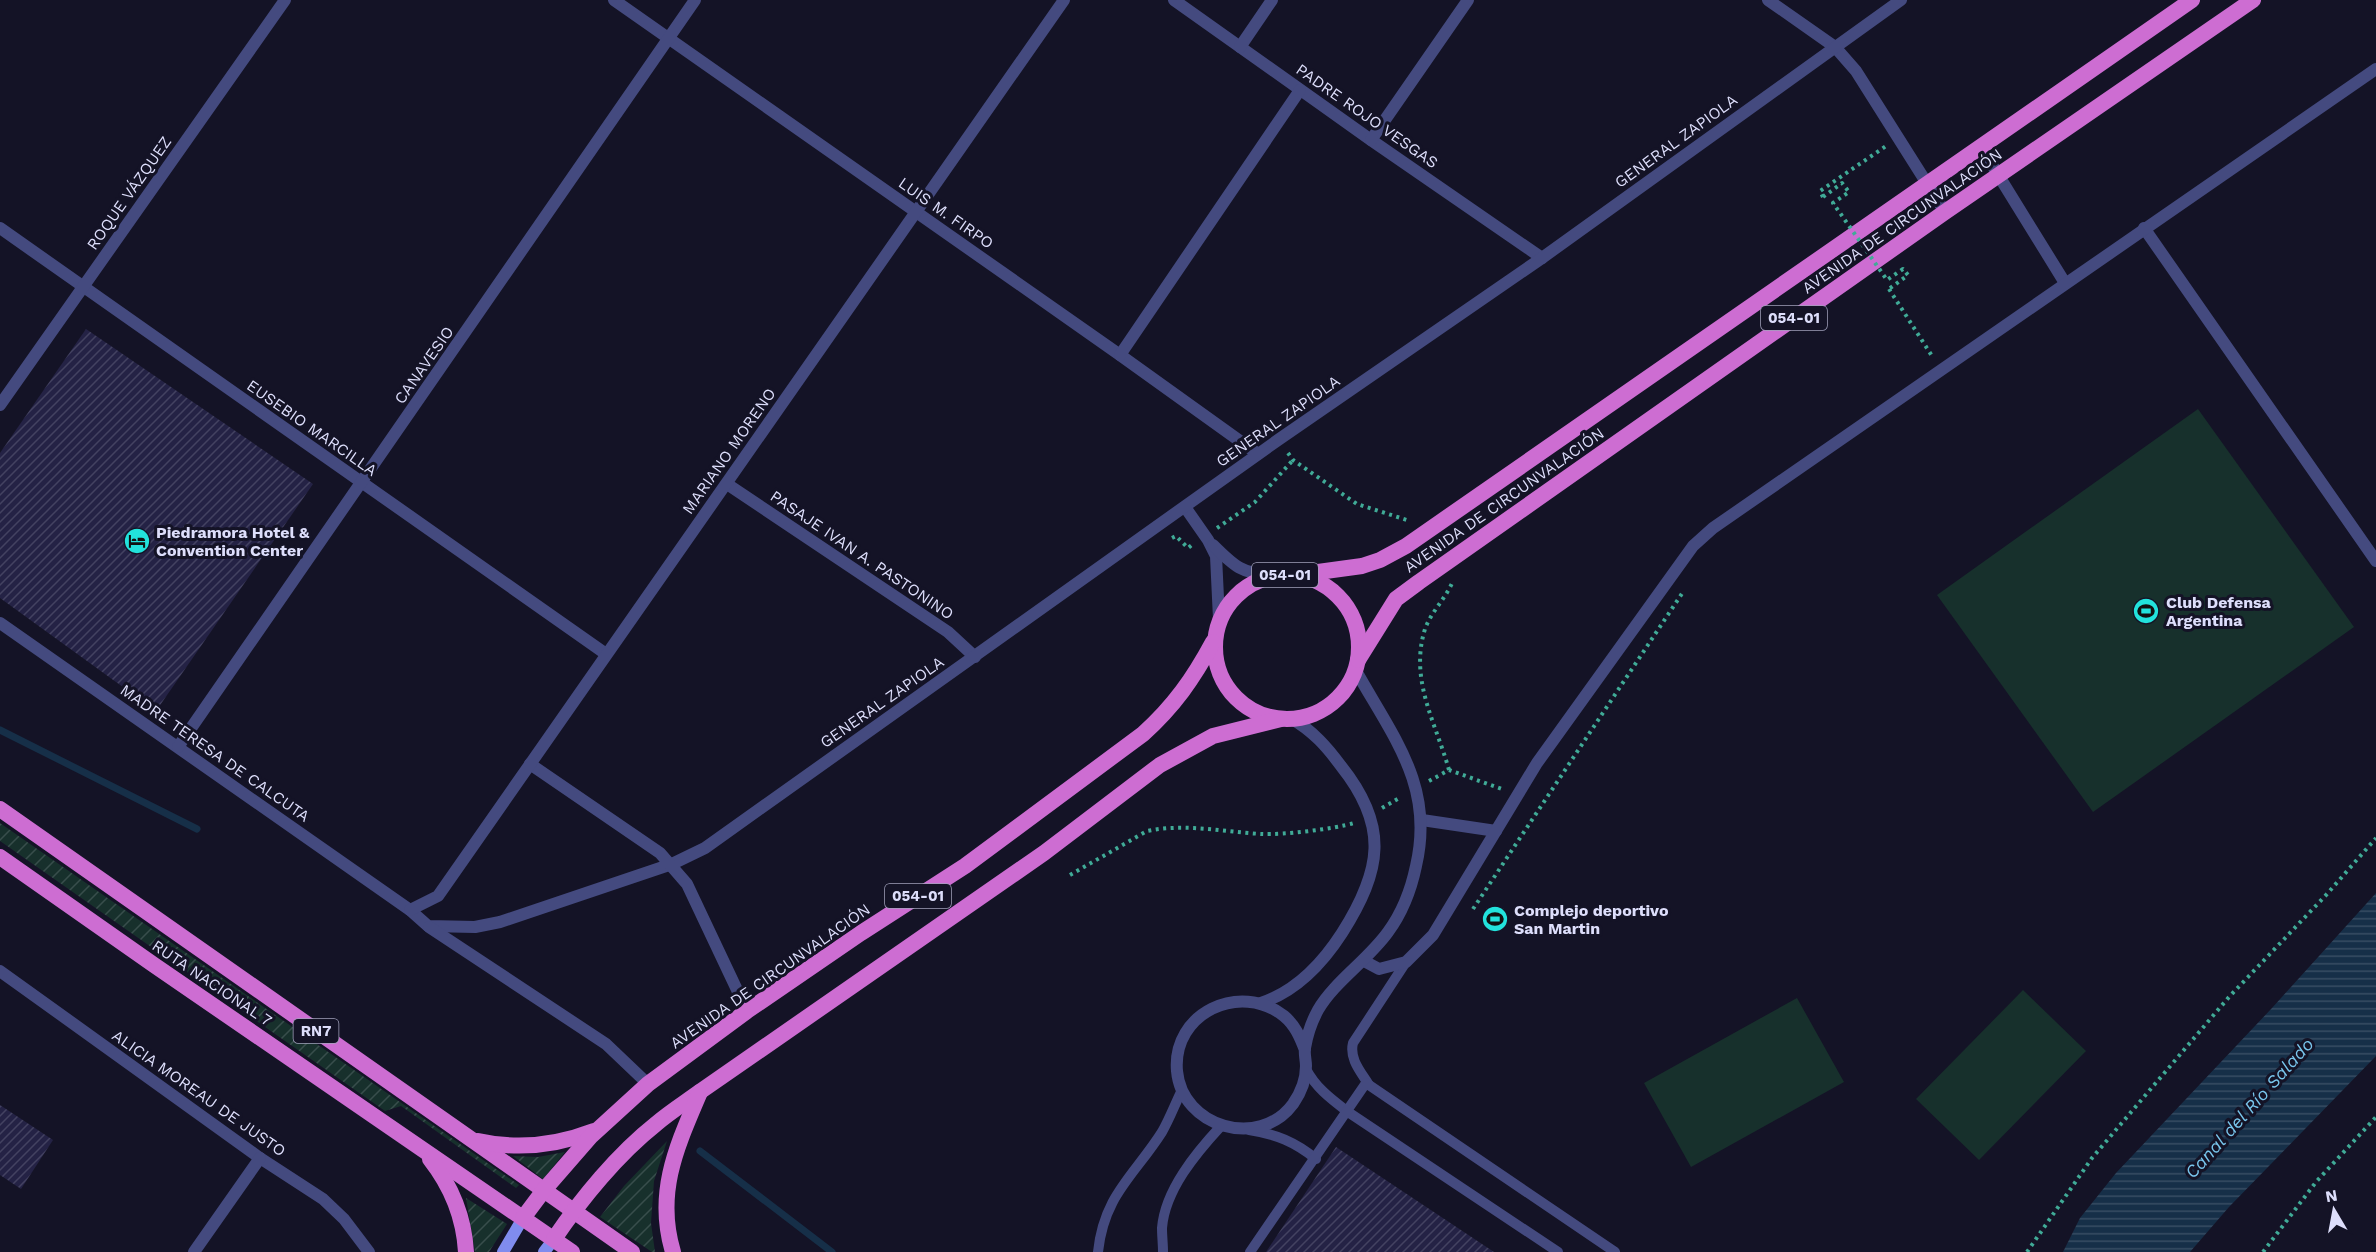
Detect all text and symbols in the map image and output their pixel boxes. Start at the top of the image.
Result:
street label: PADRE ROJO VESGAS [1292,60,1442,172]
street label: GENERAL ZAPIOLA [1611,90,1741,192]
street label: ROQUE VÁZQUEZ [83,133,175,253]
street label: AVENIDA DE CIRCUNVALACIÓN [1798,144,2006,298]
street label: LUIS M. FIRPO [895,173,997,253]
road number: 054-01 [1761,306,1827,330]
street label: CANAVESIO [390,323,458,407]
street label: GENERAL ZAPIOLA [1212,371,1344,471]
street label: EUSEBIO MARCILLA [243,376,381,480]
street label: MARIANO MORENO [678,384,780,518]
street label: AVENIDA DE CIRCUNVALACIÓN [1400,423,1608,577]
street label: PASAJE IVAN A. PASTONINO [767,486,957,624]
place label: Piedramora Hotel & Convention Center [156,523,310,560]
hotel icon: Piedramora Hotel & Convention Center [122,526,152,556]
road number: 054-01 [1252,563,1318,587]
place label: Club Defensa Argentina [2166,593,2272,630]
sports icon: Club Defensa Argentina [2131,596,2161,626]
street label: GENERAL ZAPIOLA [816,652,948,752]
street label: MADRE TERESA DE CALCUTA [117,680,314,826]
road number: 054-01 [885,884,951,908]
street label: AVENIDA DE CIRCUNVALACIÓN [666,899,874,1053]
place label: Complejo deportivo San Martin [1514,901,1669,938]
sports icon: Complejo deportivo San Martin [1480,904,1510,934]
street label: RUTA NACIONAL 7 [148,936,276,1030]
road number: RN7 [294,1019,338,1043]
street label: ALICIA MOREAU DE JUSTO [108,1026,290,1160]
water label: Canal del Río Salado [2180,1033,2318,1183]
north arrow [2304,1180,2364,1240]
text: N [2324,1185,2339,1206]

